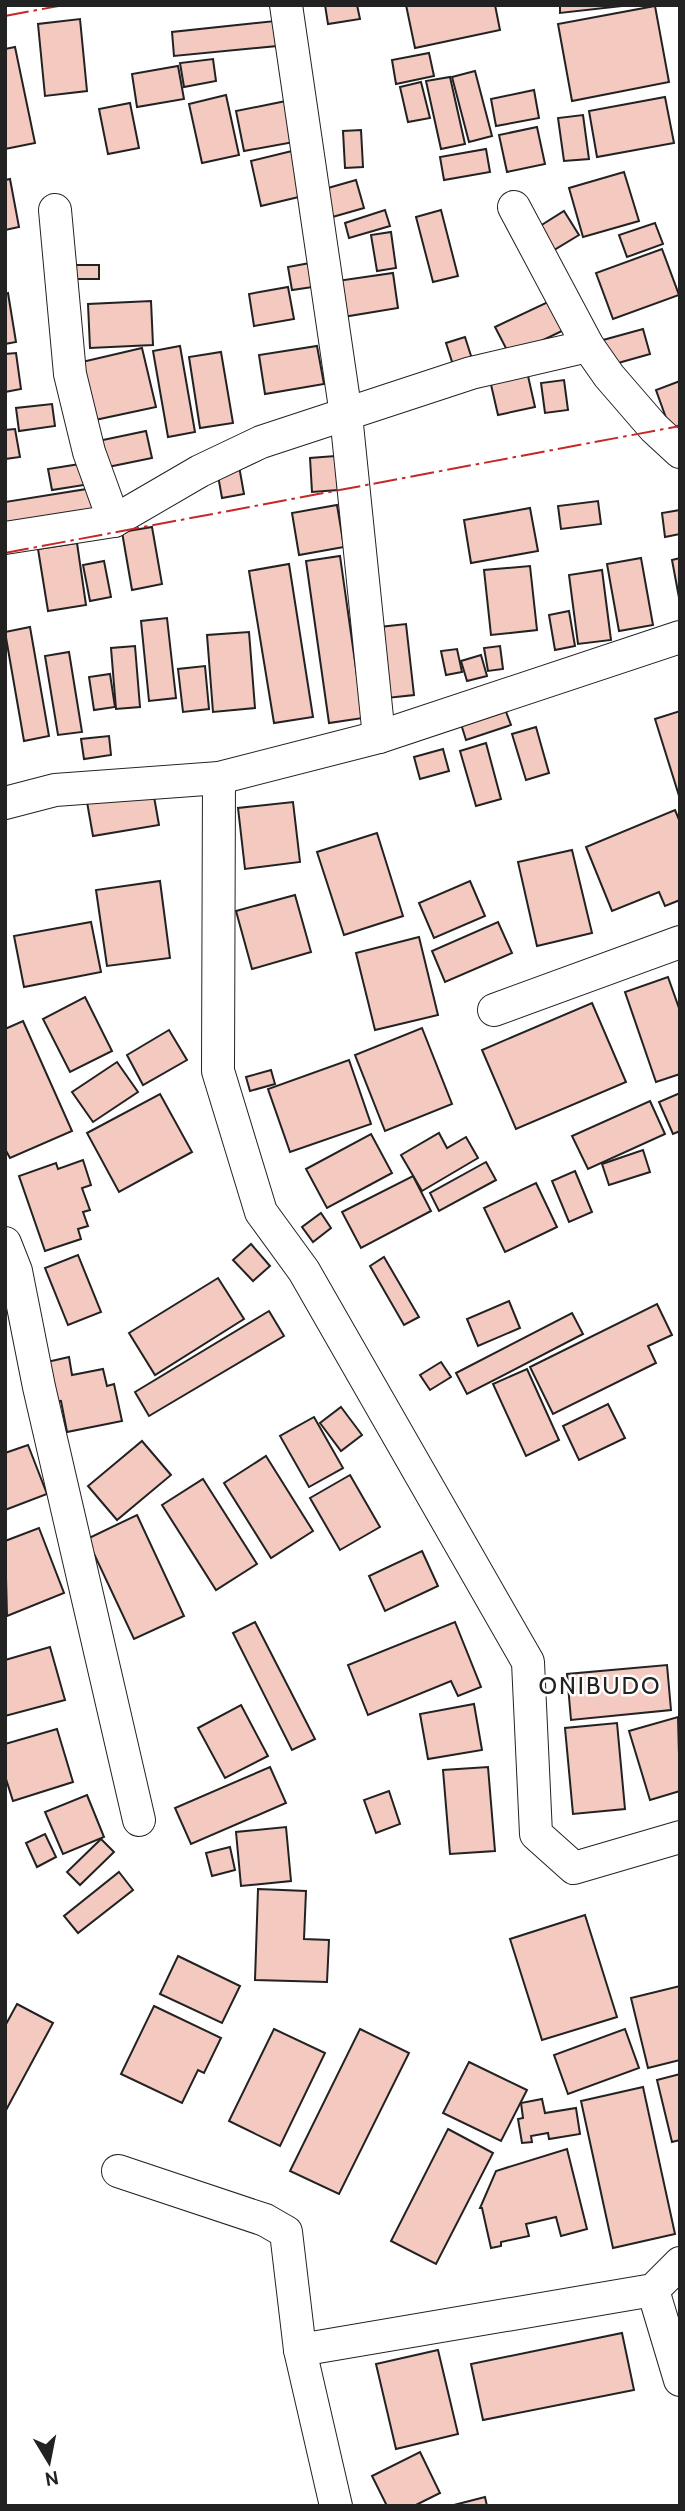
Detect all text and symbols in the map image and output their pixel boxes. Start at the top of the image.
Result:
district label: ONIBUDO [538,1671,662,1700]
north arrow [14,2427,84,2497]
text: N [43,2466,60,2491]

